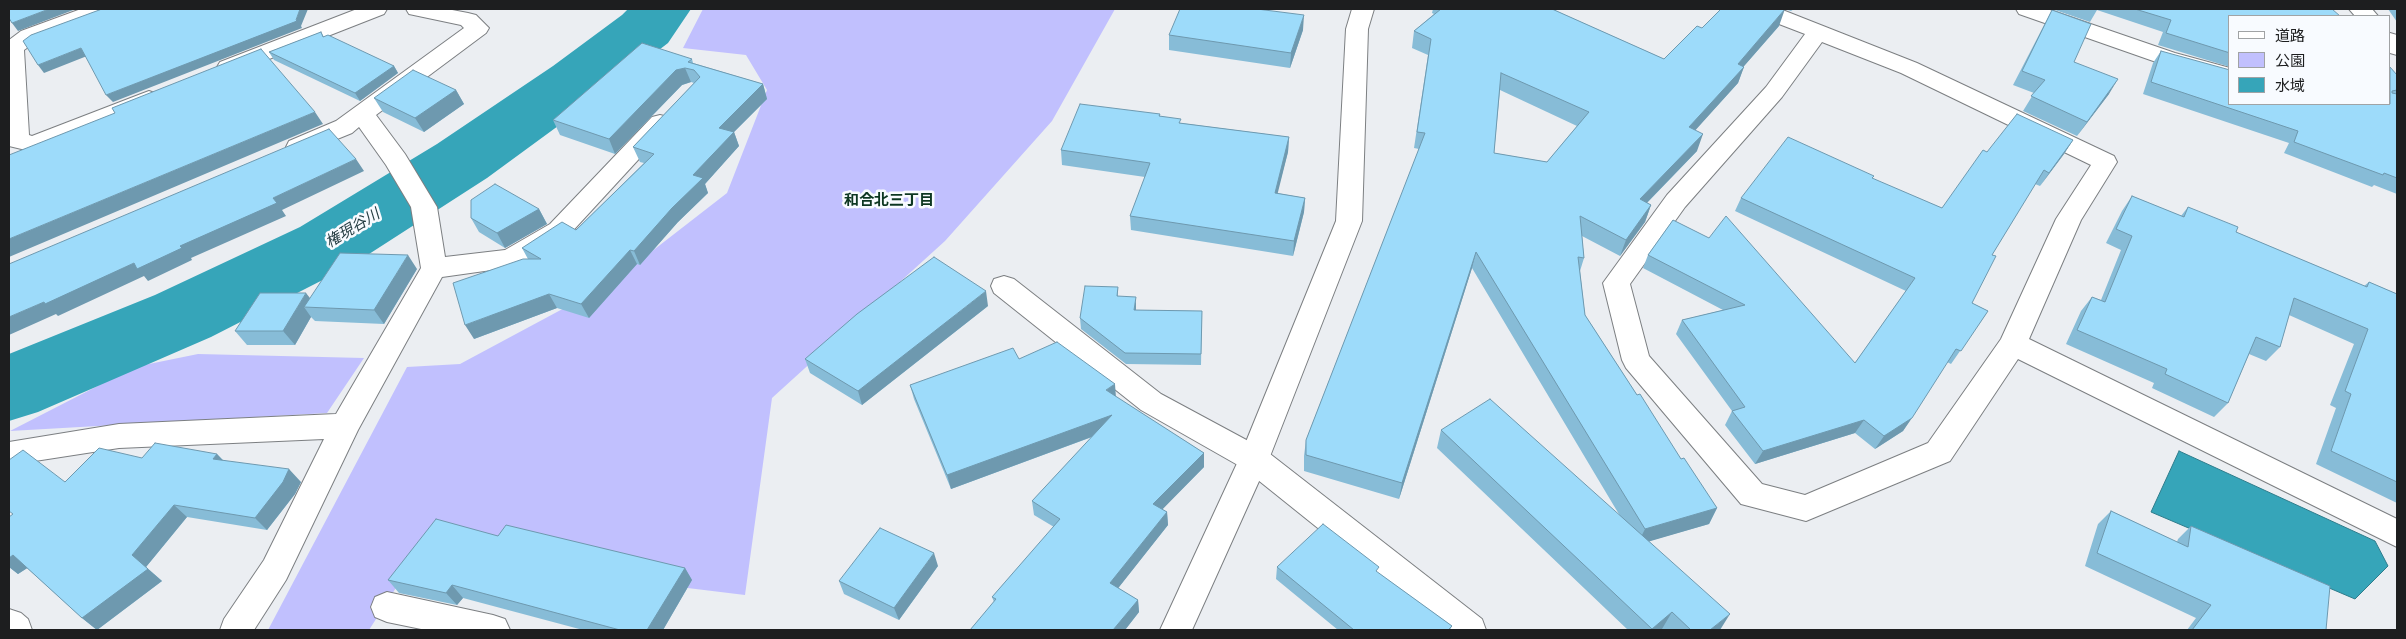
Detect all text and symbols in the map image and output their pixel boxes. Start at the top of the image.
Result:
legend [2228,15,2391,105]
text: 道路 [2275,27,2305,45]
text: 公園 [2275,52,2305,70]
text: 水域 [2275,77,2305,95]
district label: 和合北三丁目 [844,192,934,210]
water label: 権現谷川 [323,206,383,252]

